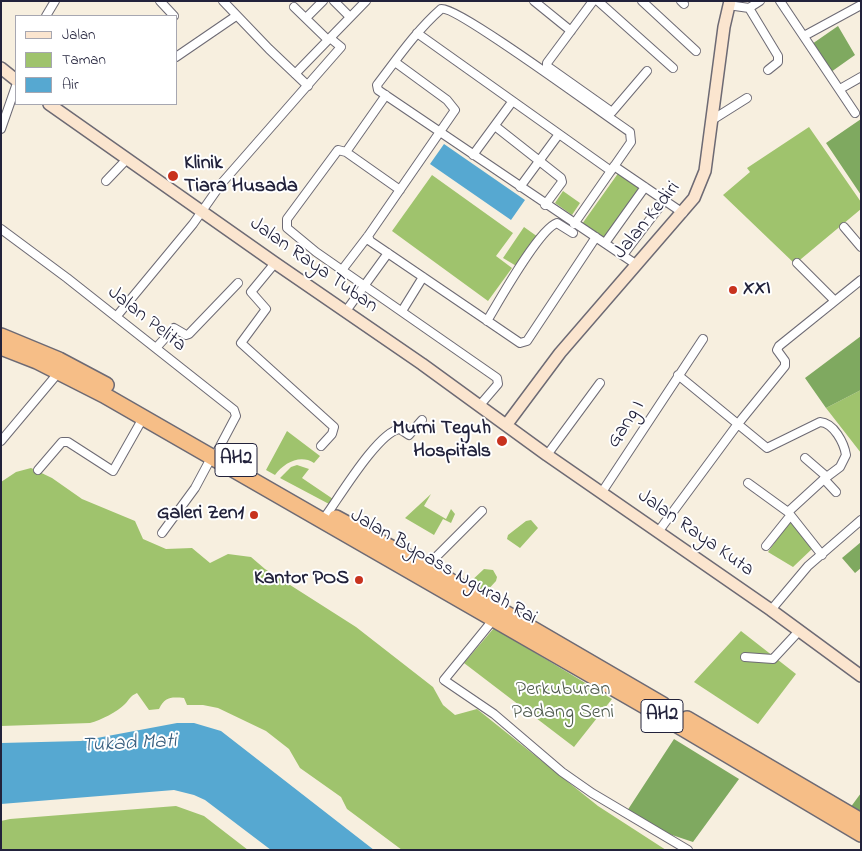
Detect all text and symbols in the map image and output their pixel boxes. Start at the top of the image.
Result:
legend [15,15,178,105]
text: Jalan [62,24,95,46]
text: Taman [62,49,106,71]
text: Air [62,74,79,96]
place label: Klinik Tiara Husada [184,153,298,200]
marker: Klinik Tiara Husada [166,169,180,183]
street label: Jalan Kediri [609,177,687,265]
street label: Jalan Raya Tuban [244,213,382,319]
place label: XXI [743,278,771,302]
street label: Jalan Pelita [102,282,190,358]
marker: XXI [727,284,739,296]
street label: Gang I [603,397,651,453]
place label: Murni Teguh Hospitals [393,418,491,465]
marker: Murni Teguh Hospitals [495,434,509,448]
road number: AH2 [215,444,257,476]
street label: Jalan Raya Kuta [632,485,758,583]
place label: Galeri Zen1 [157,503,244,527]
street label: Jalan Bypass Ngurah Rai [345,505,541,631]
marker: Galeri Zen1 [248,509,260,521]
place label: Kantor POS [254,568,349,592]
marker: Kantor POS [353,574,365,586]
park label: Perkuburan Padang Seni [512,679,614,726]
road number: AH2 [641,699,683,732]
water label: Tukad Mati [81,730,177,760]

